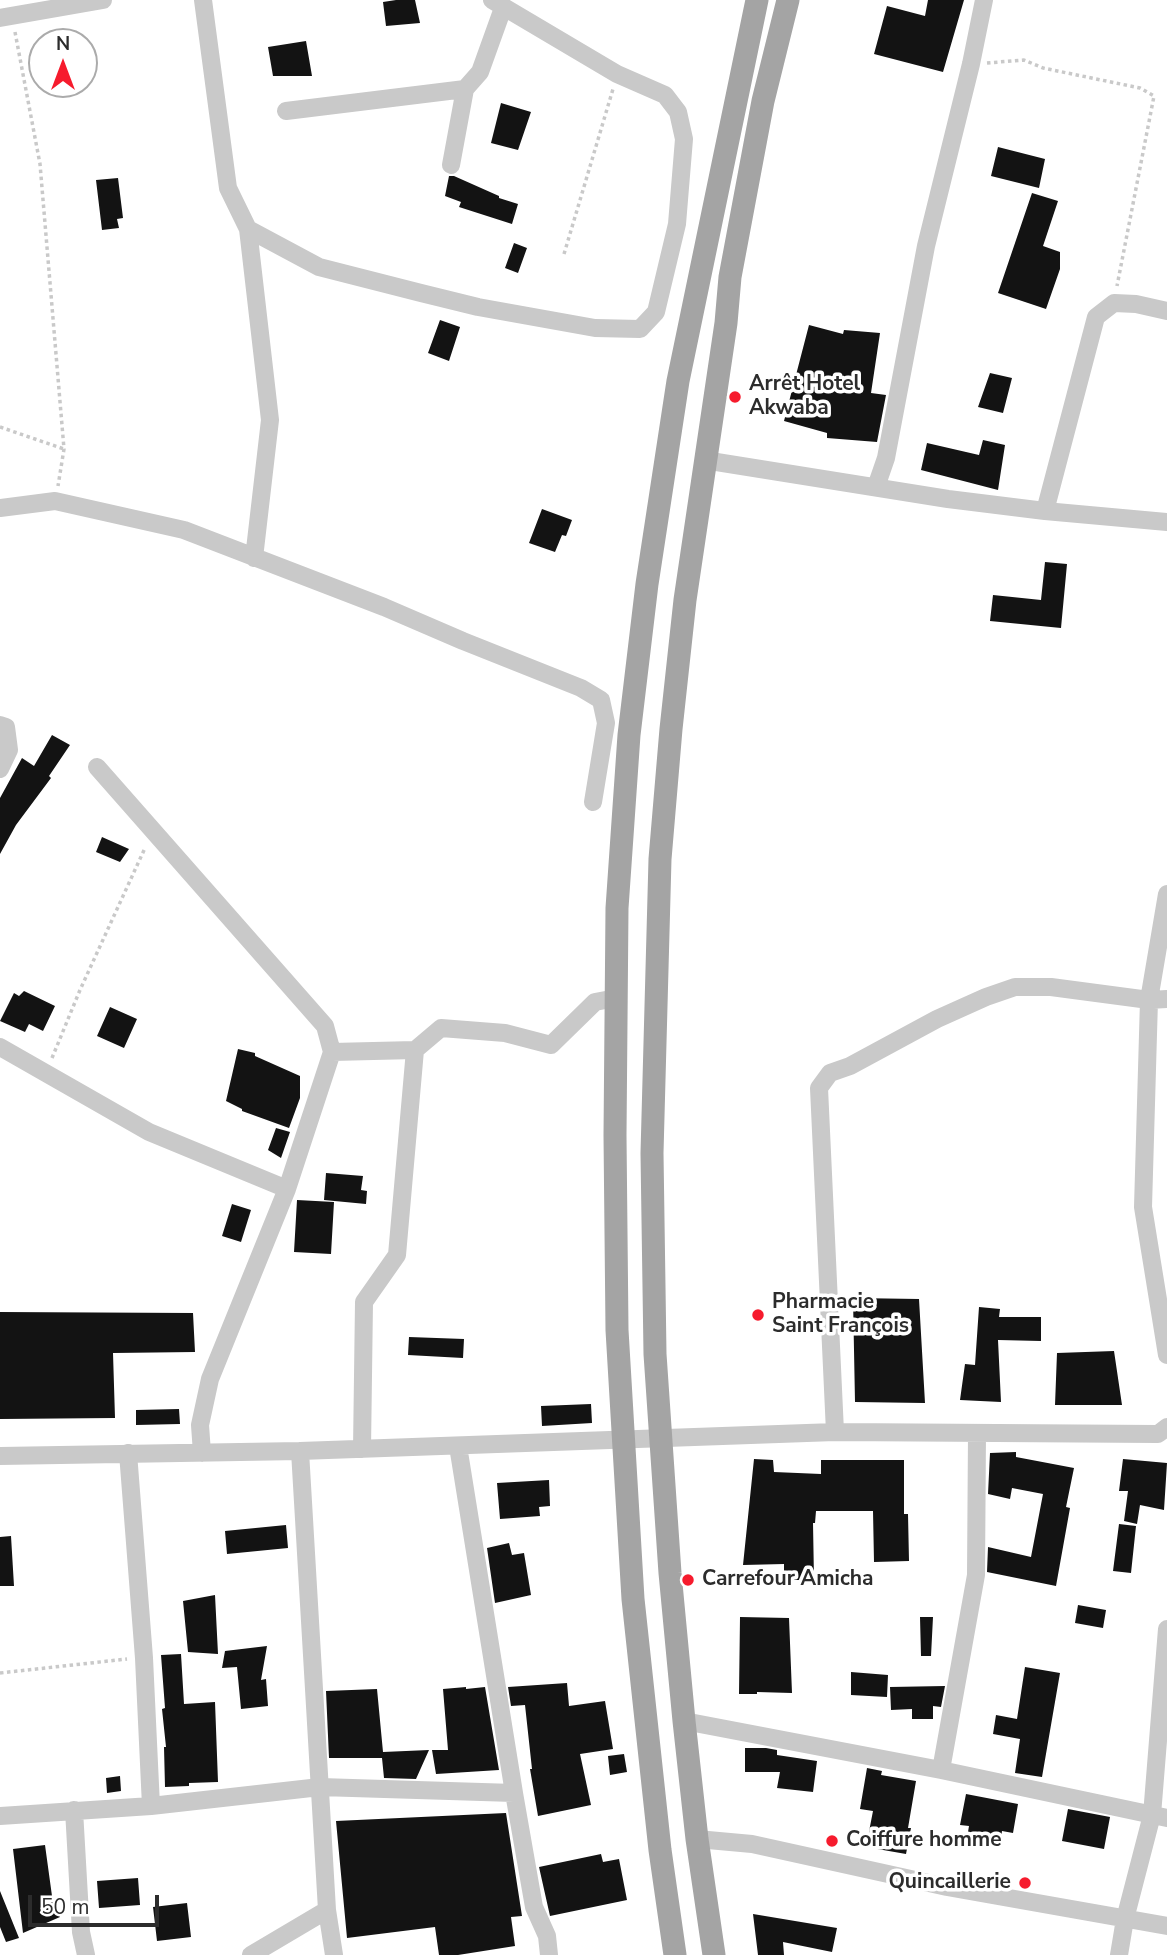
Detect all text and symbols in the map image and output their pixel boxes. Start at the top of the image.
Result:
north arrow [28,28,98,98]
text: N [56,31,70,57]
place label: Arrêt Hotel Akwaba [749,372,860,422]
marker: Arrêt Hotel Akwaba [727,389,743,405]
place label: Pharmacie Saint François [772,1290,909,1340]
marker: Pharmacie Saint François [750,1307,766,1323]
place label: Carrefour Amicha [702,1567,874,1593]
marker: Carrefour Amicha [680,1572,696,1588]
place label: Coiffure homme [846,1828,1002,1854]
marker: Coiffure homme [824,1833,840,1849]
place label: Quincaillerie [888,1870,1011,1896]
marker: Quincaillerie [1017,1875,1033,1891]
scale bar [32,1882,163,1926]
text: 50 m [41,1893,90,1921]

